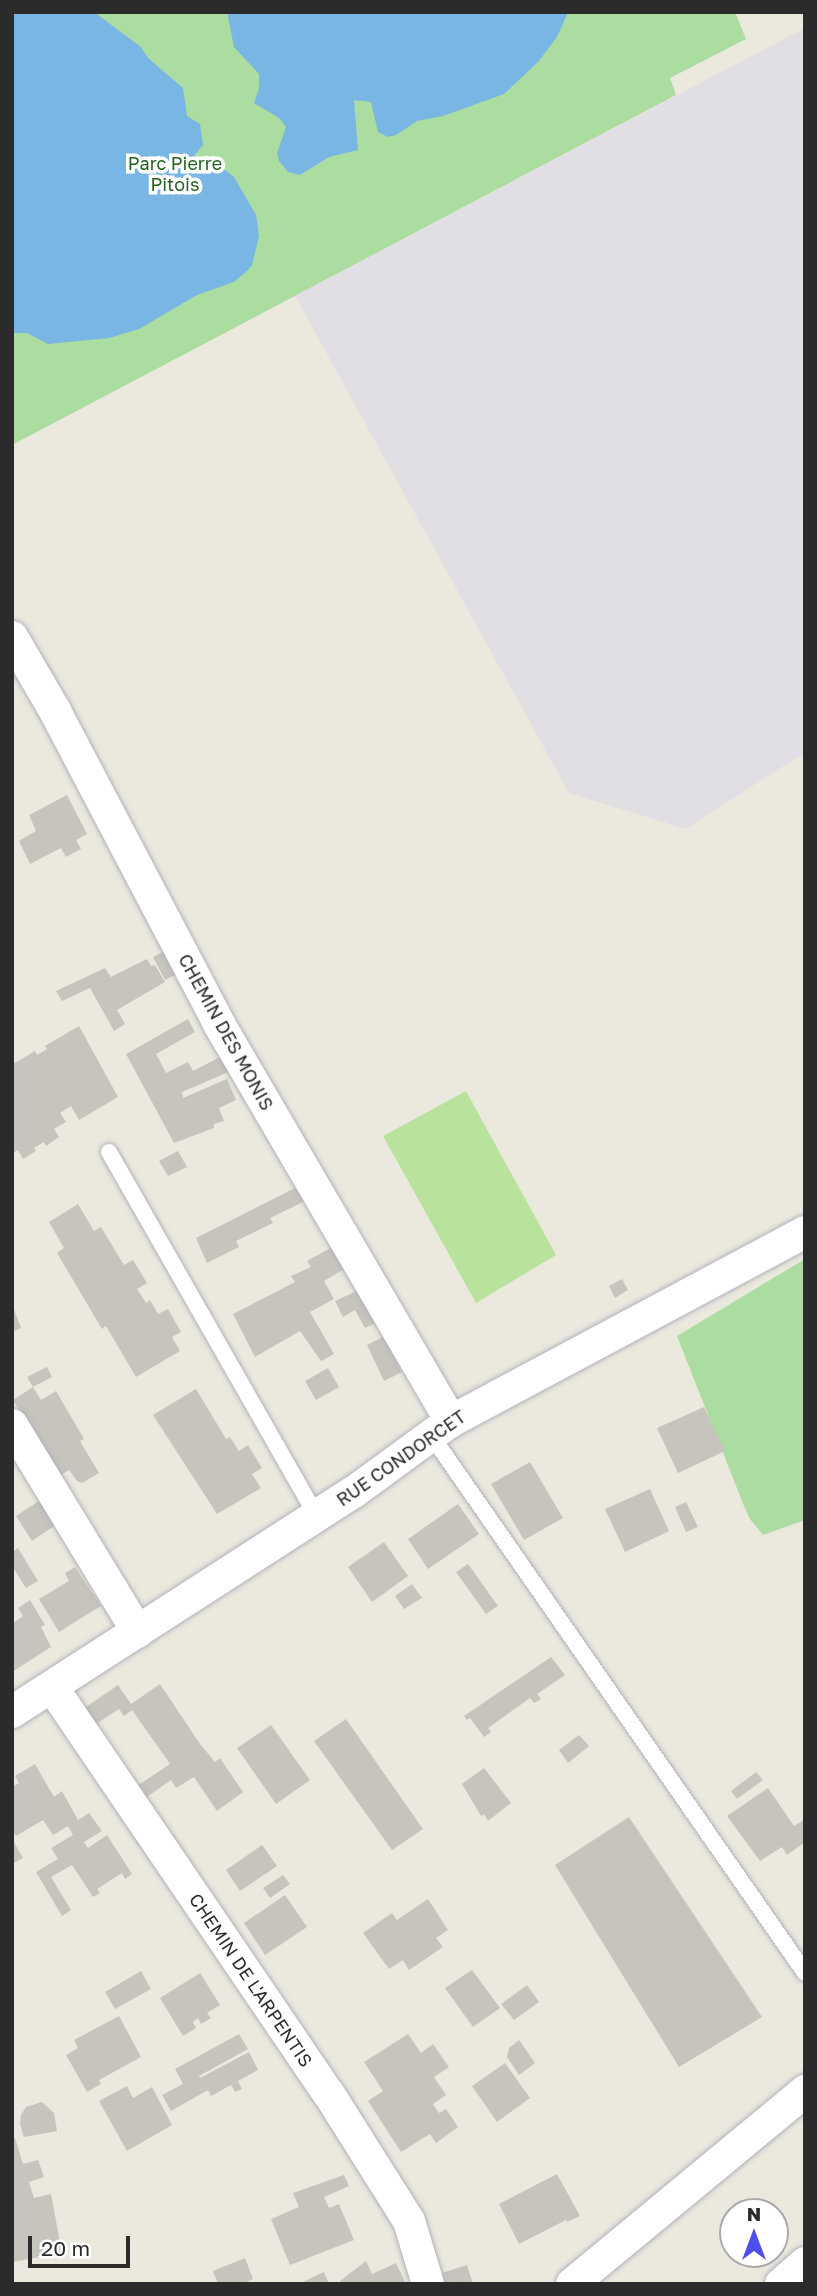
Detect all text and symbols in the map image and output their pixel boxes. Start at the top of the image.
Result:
park label: Parc Pierre Pitois [128,153,222,196]
street label: CHEMIN DES MONIS [174,950,278,1114]
street label: RUE CONDORCET [332,1405,470,1511]
street label: CHEMIN DE L'ARPENTIS [185,1889,317,2071]
north arrow [719,2198,789,2268]
text: N [747,2202,761,2225]
scale bar [32,2222,133,2266]
text: 20 m [41,2235,90,2261]

